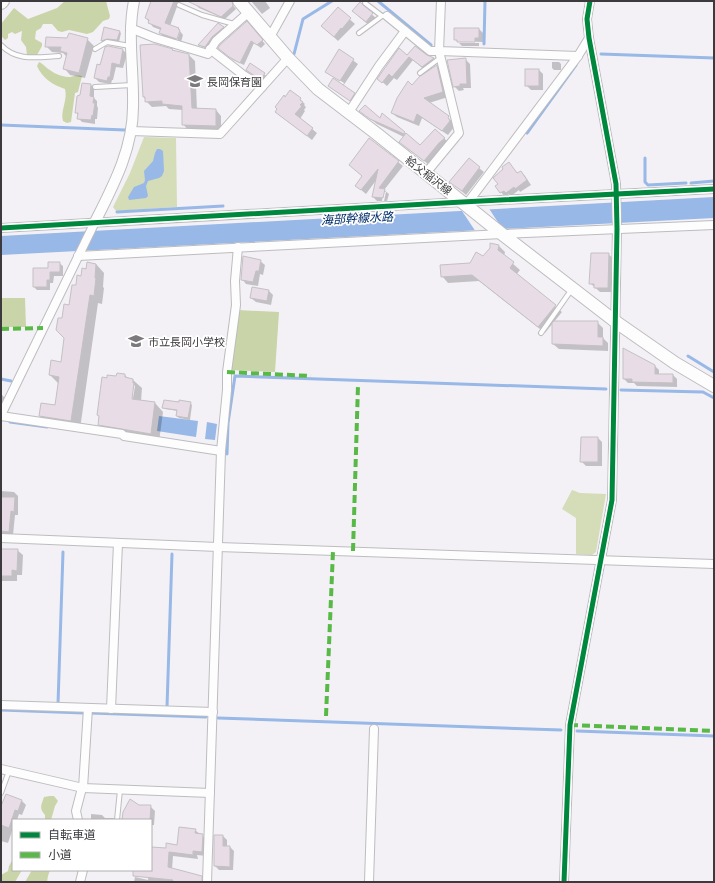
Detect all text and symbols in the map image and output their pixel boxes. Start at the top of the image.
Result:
school or university icon: 長岡保育園 [186,72,204,90]
place label: 長岡保育園 [207,74,262,89]
street label: 給父稲沢線 [403,152,455,198]
water label: 海部幹線水路 [321,208,394,228]
school or university icon: 市立長岡小学校 [127,332,145,350]
place label: 市立長岡小学校 [148,334,225,349]
legend [12,819,152,871]
text: 自転車道 [48,826,96,843]
text: 小道 [48,846,72,863]

